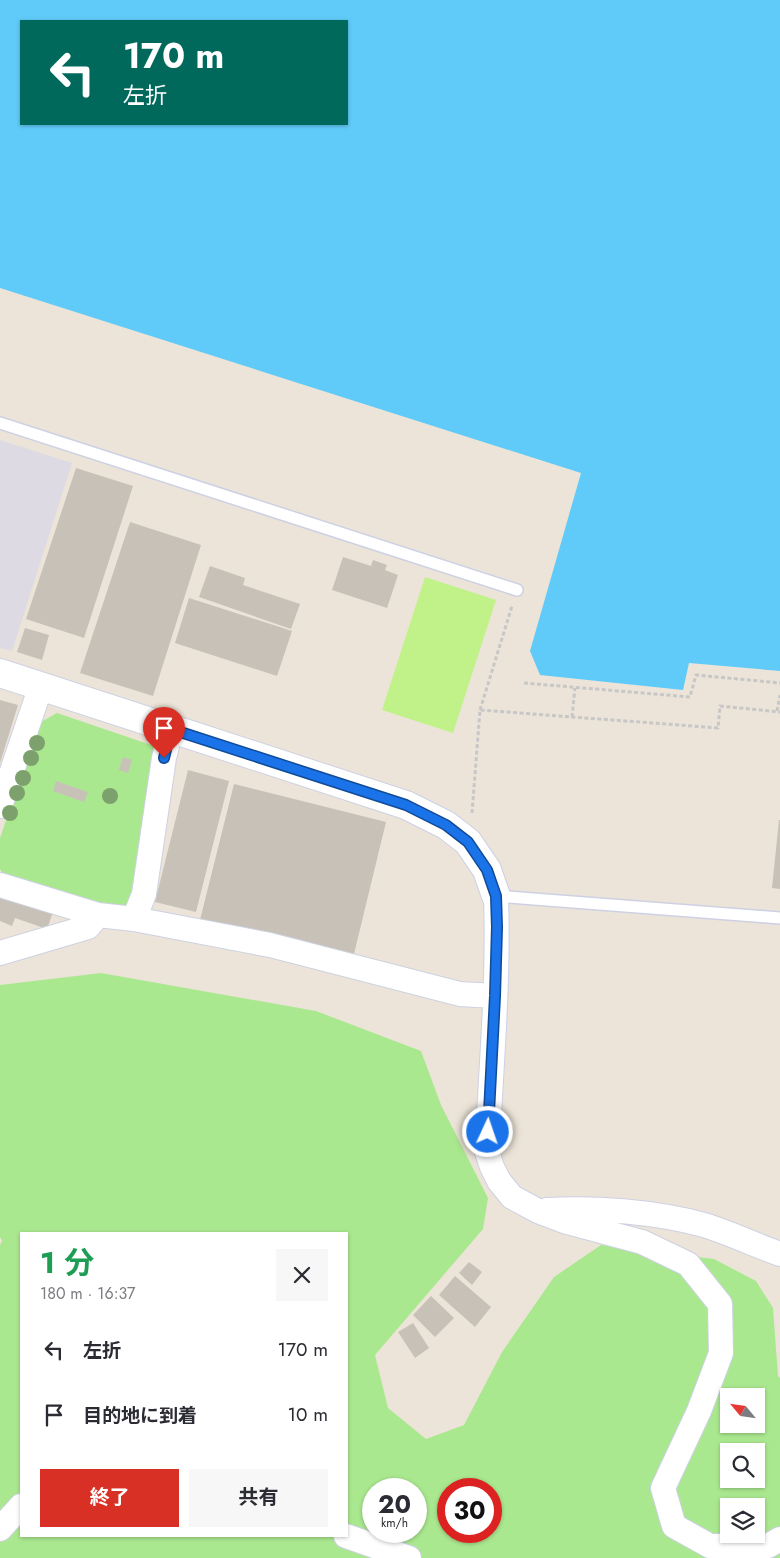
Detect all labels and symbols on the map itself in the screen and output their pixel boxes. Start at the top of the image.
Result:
pin [143,707,185,758]
position arrow [461,1105,513,1157]
north arrow [720,1388,765,1432]
speed limit sign: 30 [437,1478,502,1543]

